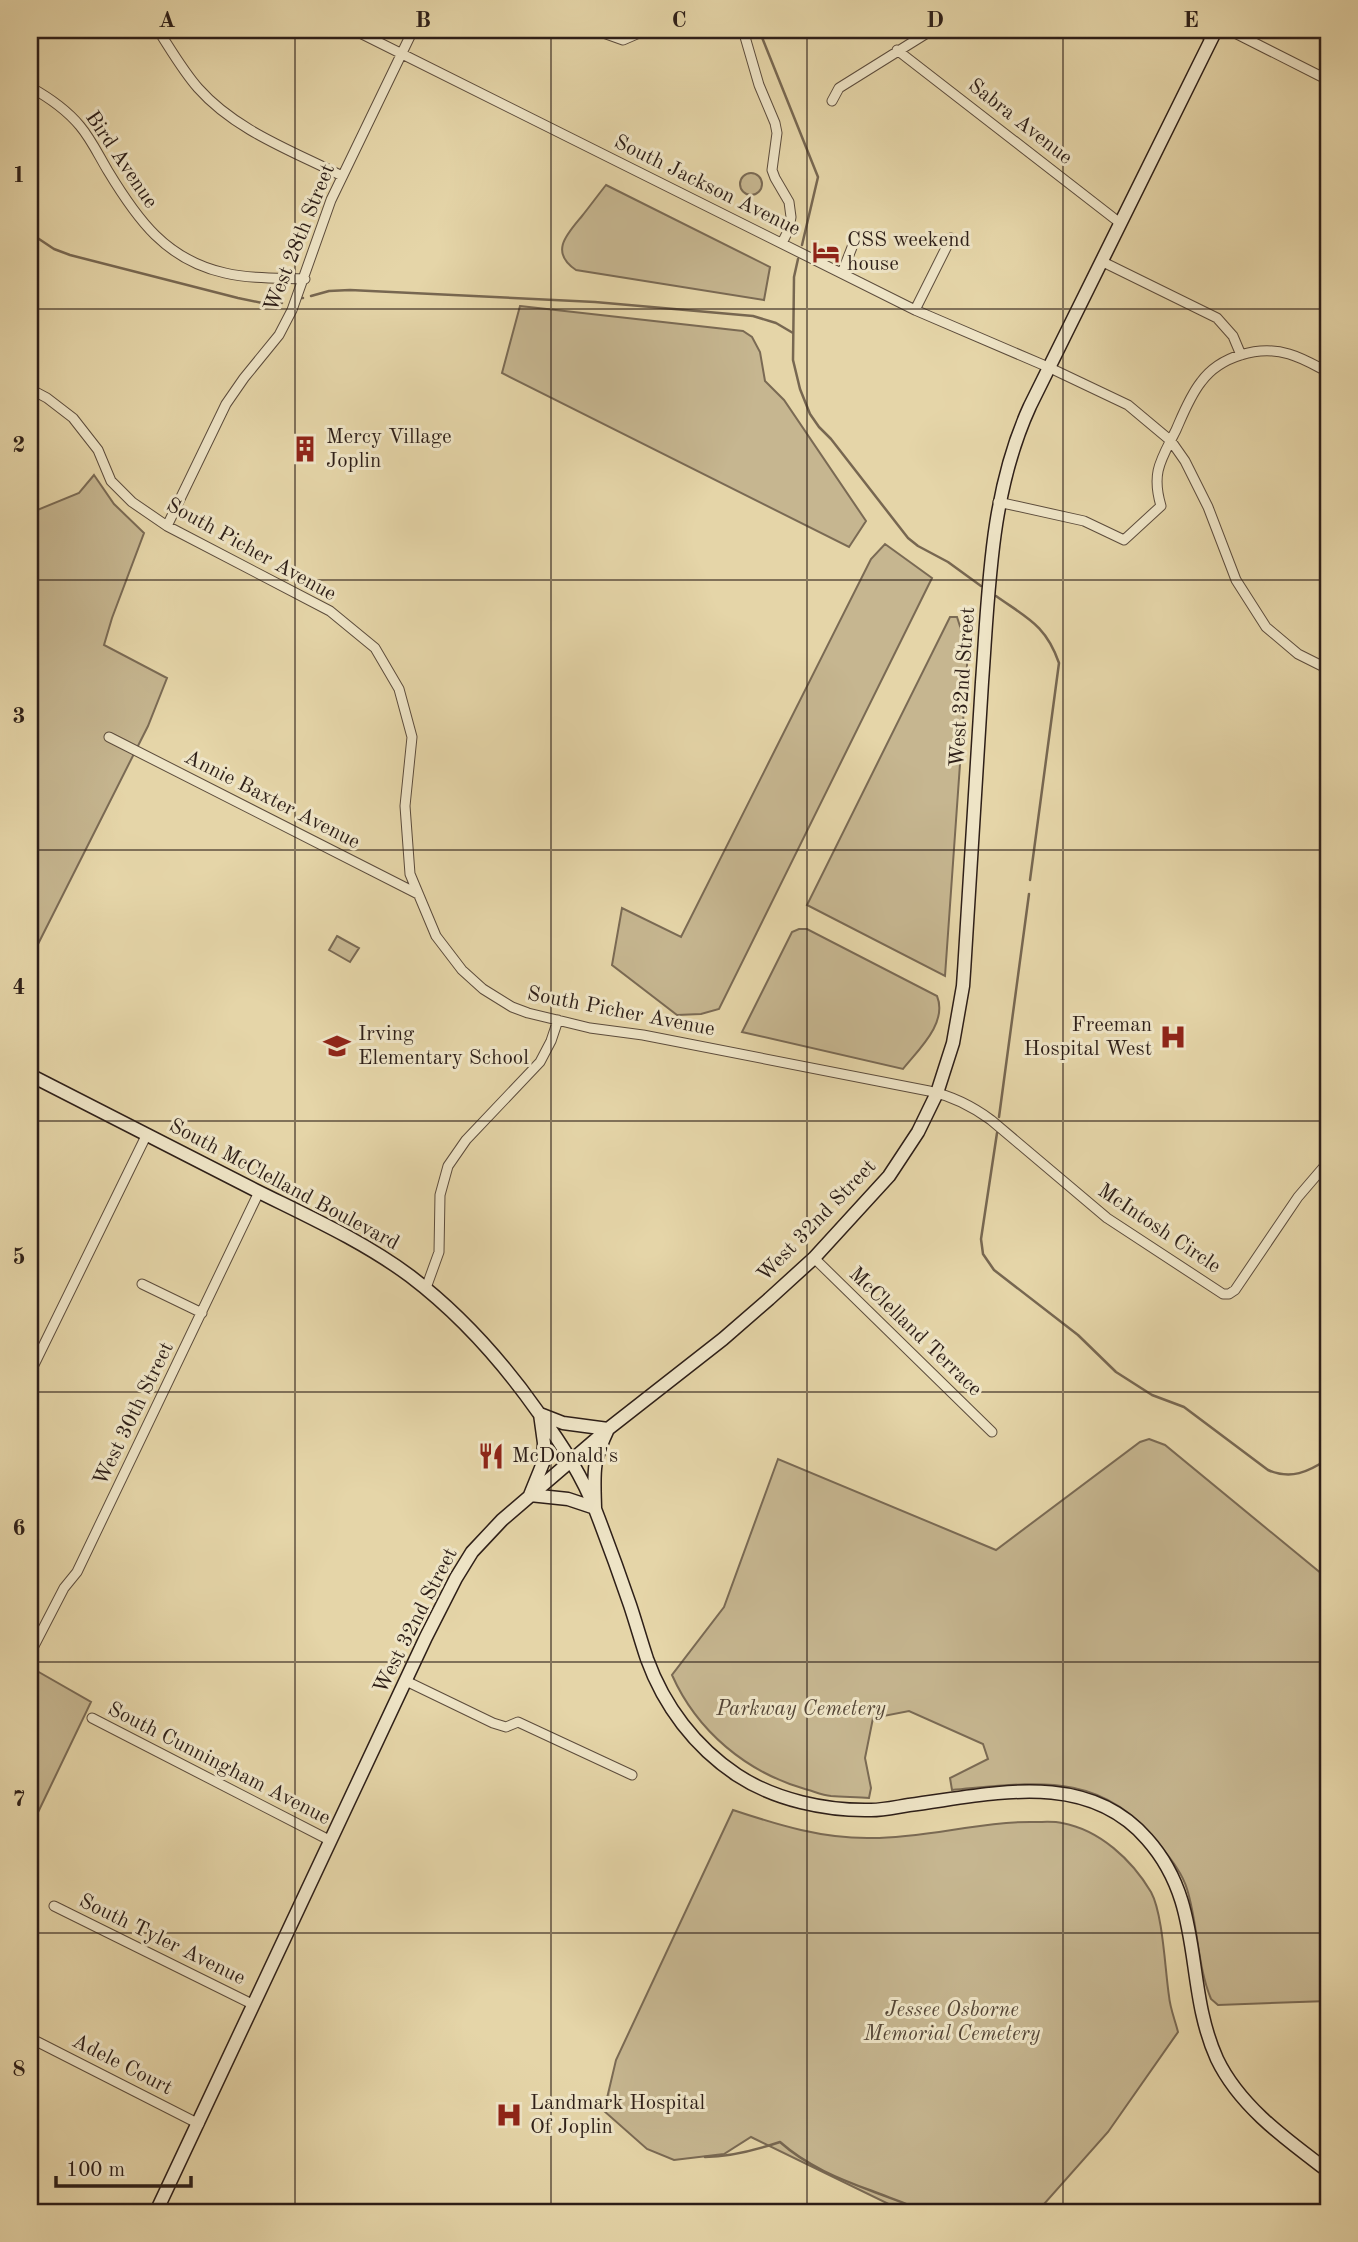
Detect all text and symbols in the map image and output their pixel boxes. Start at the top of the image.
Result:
text: A [158,9,176,32]
text: B [415,9,431,32]
text: C [671,9,687,32]
text: D [926,9,944,32]
text: E [1183,9,1199,32]
street label: Sabra Avenue [964,75,1076,169]
street label: Bird Avenue [81,108,161,212]
street label: South Jackson Avenue [610,132,804,240]
street label: West 28th Street [261,161,339,315]
text: 1 [12,164,26,187]
place label: CSS weekend house [847,230,971,275]
hotel icon: CSS weekend house [811,237,841,267]
place label: Mercy Village Joplin [326,427,452,472]
text: 2 [12,434,26,457]
building icon: Mercy Village Joplin [290,434,320,464]
street label: South Picher Avenue [163,495,339,605]
street label: West 32nd Street [947,606,979,768]
text: 3 [12,705,26,728]
street label: Annie Baxter Avenue [181,747,363,853]
text: 4 [12,976,26,999]
street label: South Picher Avenue [525,984,717,1040]
place label: Freeman Hospital West [1024,1015,1152,1060]
hospital icon: Freeman Hospital West [1158,1022,1188,1052]
place label: Irving Elementary School [358,1024,529,1069]
school or university icon: Irving Elementary School [322,1031,352,1061]
street label: South McClelland Boulevard [166,1115,403,1255]
street label: West 32nd Street [754,1156,880,1286]
street label: McIntosh Circle [1094,1180,1224,1278]
text: 5 [12,1246,26,1269]
street label: McClelland Terrace [845,1263,985,1401]
street label: West 30th Street [90,1339,178,1489]
restaurant icon: McDonald's [476,1441,506,1471]
place label: McDonald's [512,1446,618,1467]
text: 6 [12,1517,26,1540]
street label: West 32nd Street [370,1545,462,1697]
street label: South Cunningham Avenue [104,1699,334,1829]
park label: Parkway Cemetery [715,1699,886,1720]
text: 7 [12,1788,26,1811]
street label: South Tyler Avenue [76,1891,248,1989]
park label: Jessee Osborne Memorial Cemetery [863,2000,1041,2045]
street label: Adele Court [68,2031,176,2099]
text: 8 [12,2058,26,2081]
place label: Landmark Hospital Of Joplin [530,2093,706,2138]
hospital icon: Landmark Hospital Of Joplin [494,2100,524,2130]
scale bar [56,2144,191,2188]
text: 100 m [66,2160,125,2181]

